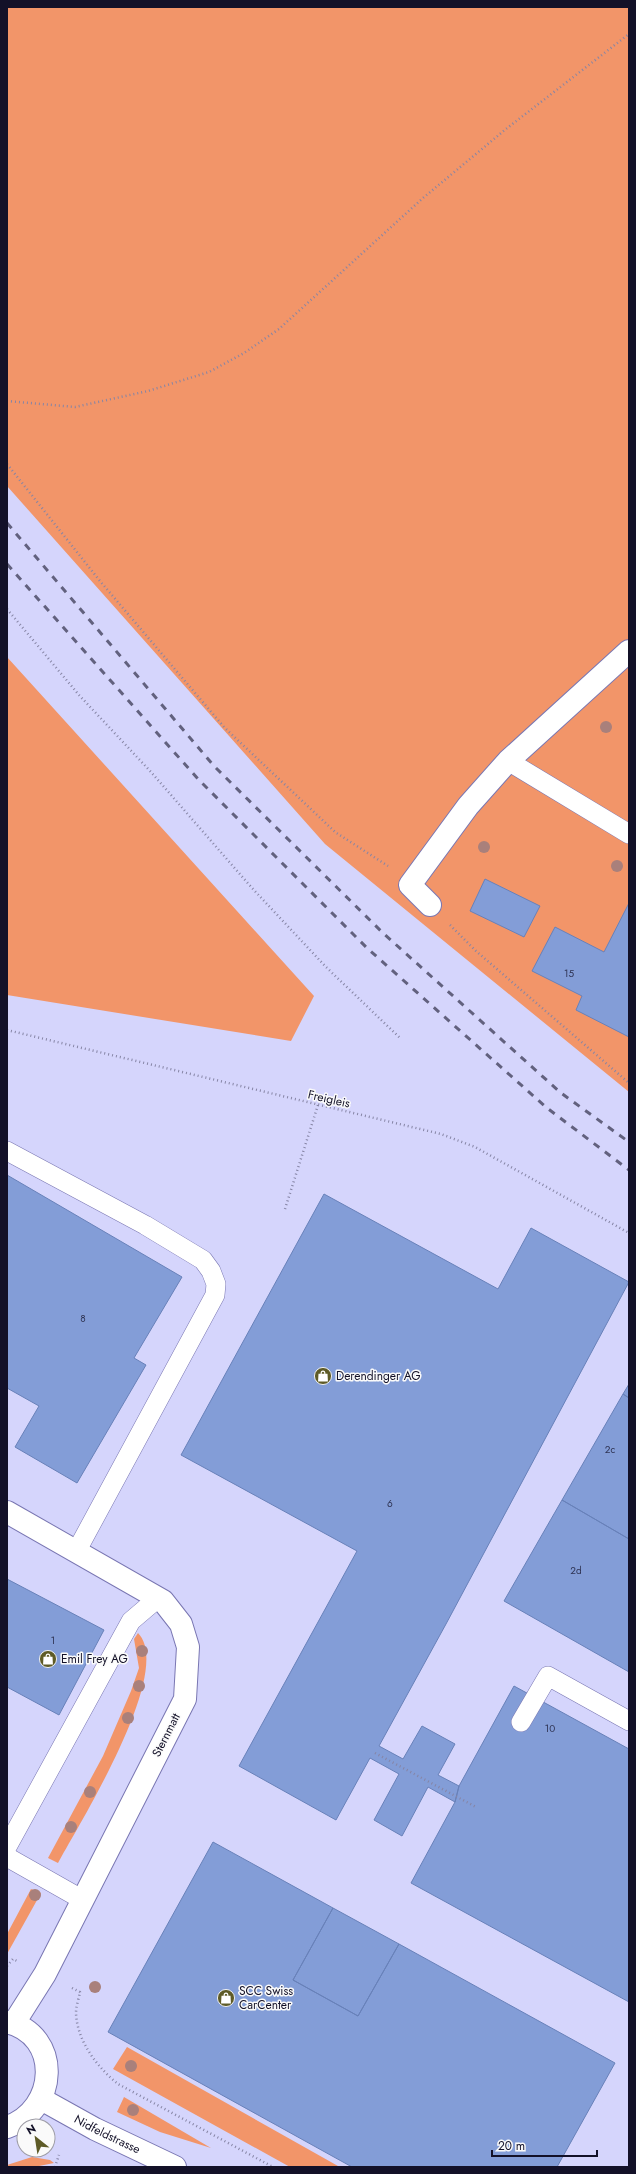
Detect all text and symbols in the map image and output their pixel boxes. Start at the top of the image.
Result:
house number: 15 [564,966,574,981]
street label: Freigleis [306,1085,352,1113]
house number: 8 [80,1311,86,1326]
shop icon: Derendinger AG [313,1366,333,1386]
place label: Derendinger AG [336,1367,421,1385]
house number: 2c [605,1442,615,1457]
house number: 6 [387,1496,393,1511]
house number: 2d [570,1563,582,1578]
house number: 1 [51,1633,55,1648]
shop icon: Emil Frey AG [38,1649,58,1669]
place label: Emil Frey AG [61,1650,128,1668]
street label: Sternmatt [147,1710,185,1760]
house number: 10 [545,1721,555,1736]
place label: SCC Swiss CarCenter [239,1982,293,2014]
shop icon: SCC Swiss CarCenter [216,1988,236,2008]
street label: Nidfeldstrasse [71,2110,143,2158]
north arrow [16,2118,56,2158]
text: N [23,2120,39,2138]
scale bar [492,2132,597,2158]
text: 20 m [498,2137,525,2155]

